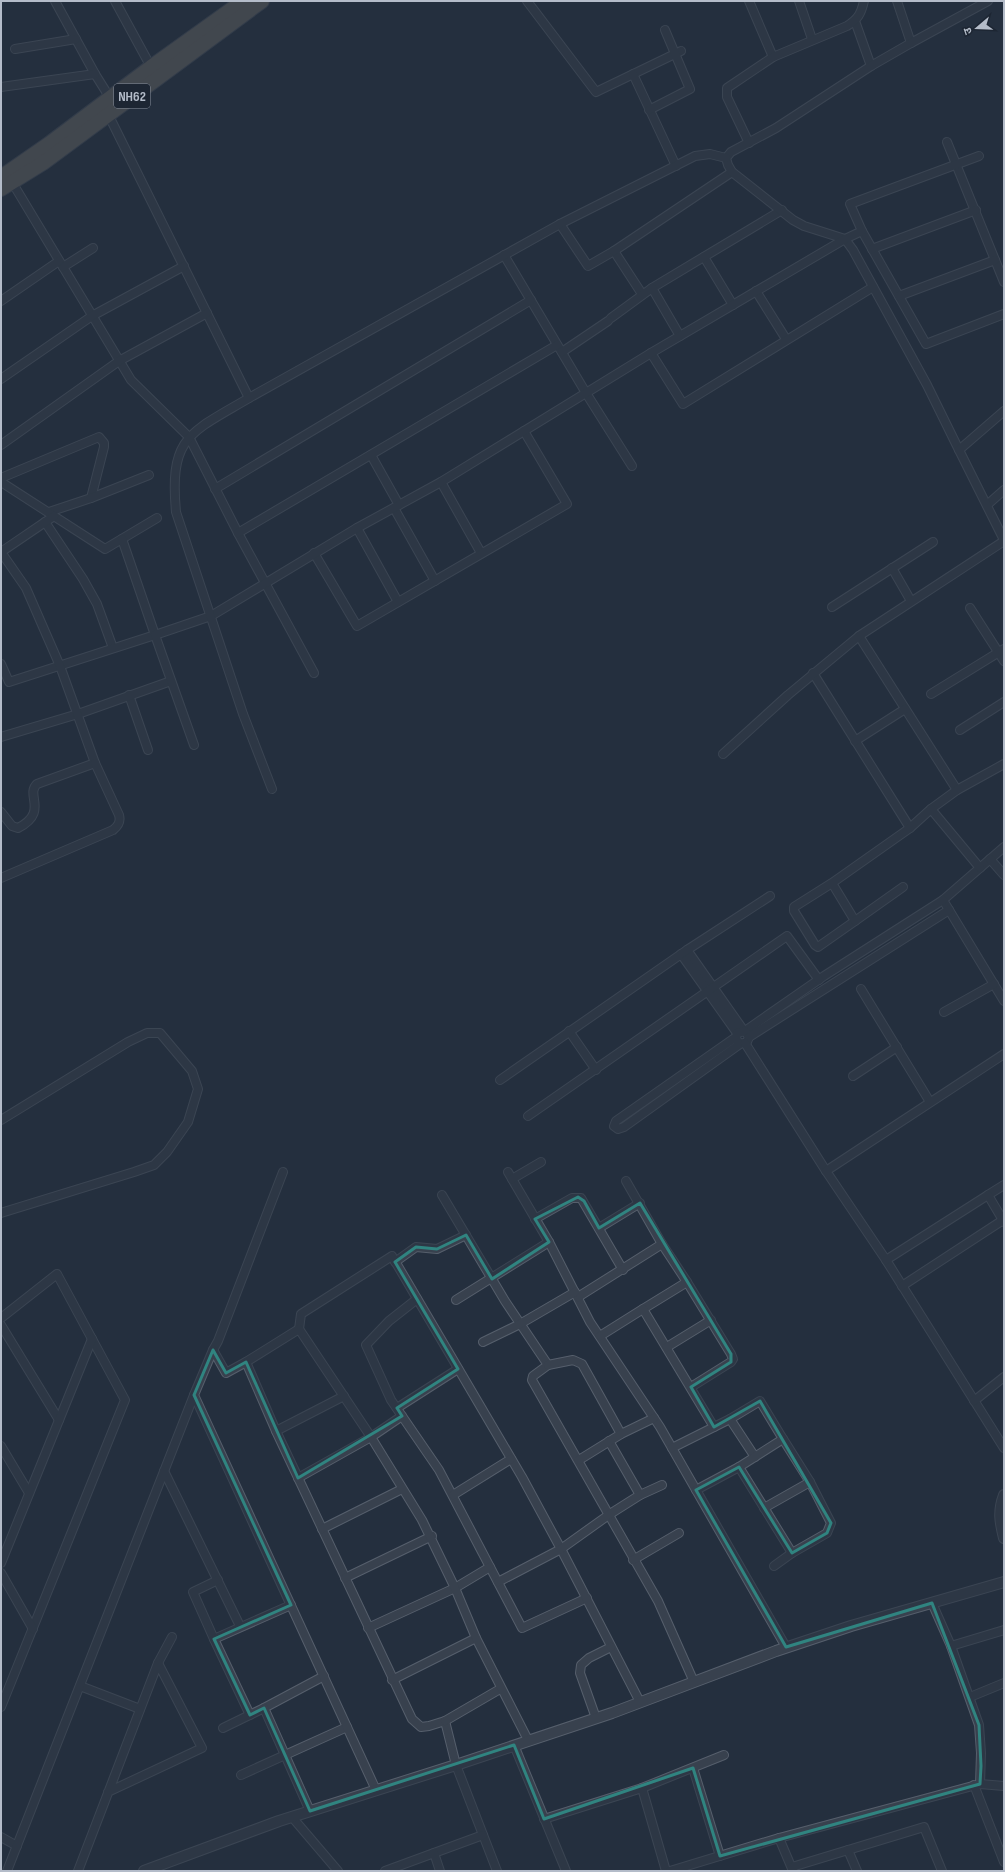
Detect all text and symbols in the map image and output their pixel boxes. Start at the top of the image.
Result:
north arrow [957,8,997,48]
text: उ [961,25,975,36]
road number: NH62 [114,84,150,108]

